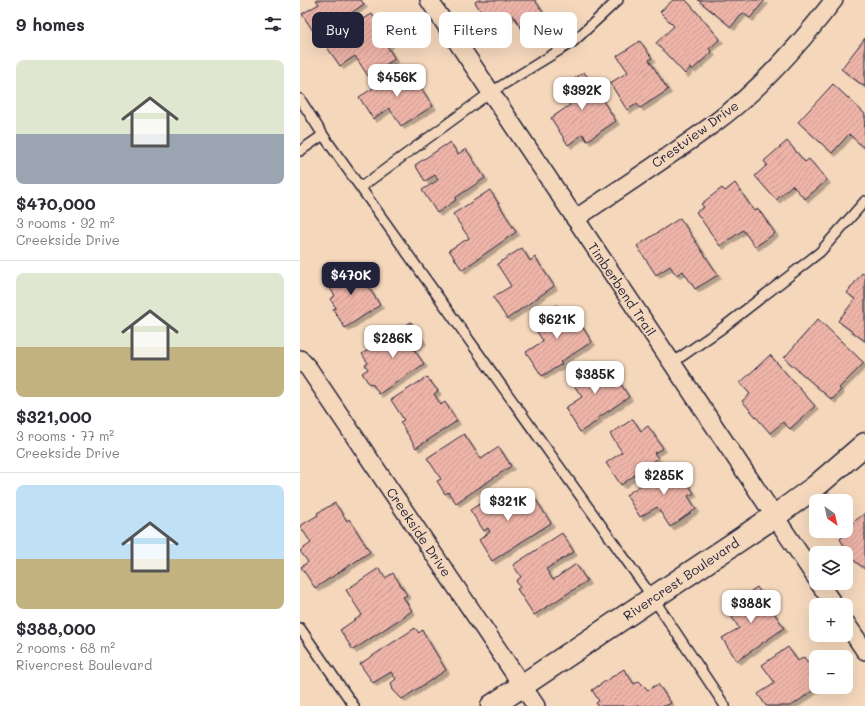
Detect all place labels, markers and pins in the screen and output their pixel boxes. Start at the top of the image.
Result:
pin: $456K [369,64,425,98]
pin: $392K [554,77,610,111]
pin: $470K [323,262,379,296]
pin: $621K [529,306,585,340]
pin: $286K [365,325,421,359]
pin: $385K [567,361,623,395]
pin: $285K [636,462,692,496]
pin: $321K [480,488,536,522]
pin: $388K [723,590,779,624]

